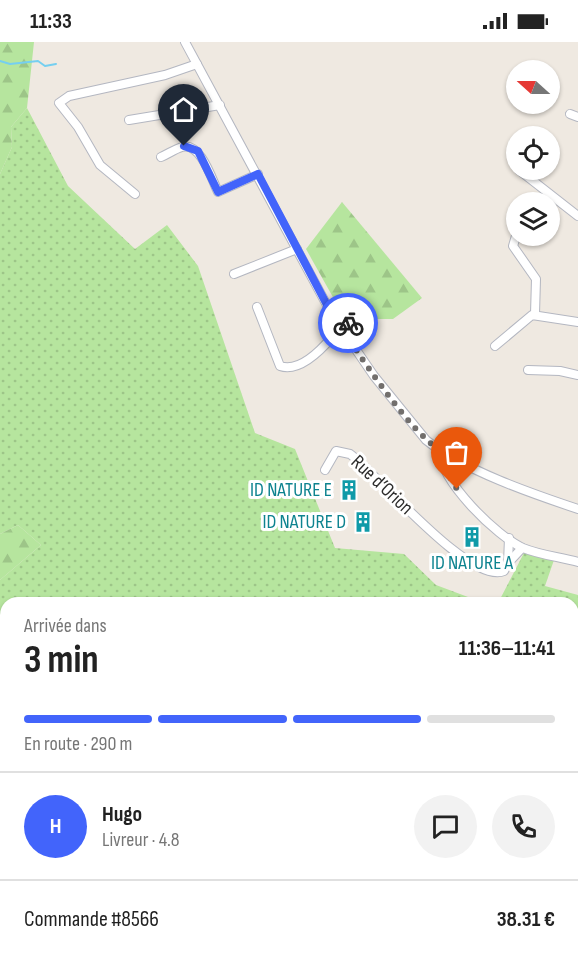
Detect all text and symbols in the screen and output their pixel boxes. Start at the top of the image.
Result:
text: 11:33 [30,8,72,35]
north arrow [506,60,560,114]
map controls [506,60,560,246]
pin [158,84,209,146]
icon: home [167,93,200,126]
button: locate [506,126,560,180]
button: layers [506,192,560,246]
courier [318,293,378,353]
icon: bike [332,307,365,340]
pin [431,427,482,489]
icon: bag [440,436,473,469]
street label: Rue d’Orion [346,450,418,520]
place label: ID NATURE E [250,478,332,502]
building icon: ID NATURE E [337,478,361,502]
place label: ID NATURE D [262,510,346,534]
building icon: ID NATURE D [351,510,375,534]
building icon: ID NATURE A [460,525,484,549]
place label: ID NATURE A [431,551,514,575]
text: Arrivée dans [24,614,107,638]
text: 11:36–11:41 [459,635,555,662]
text: 3 min [24,637,99,684]
text: En route · 290 m [24,732,132,756]
button: chat [414,795,477,858]
button: phone [492,795,555,858]
text: Hugo [102,801,142,828]
text: H [50,813,61,840]
text: Livreur · 4.8 [102,828,180,852]
text: Commande #8566 [24,906,159,933]
text: 38.31 € [497,906,555,933]

